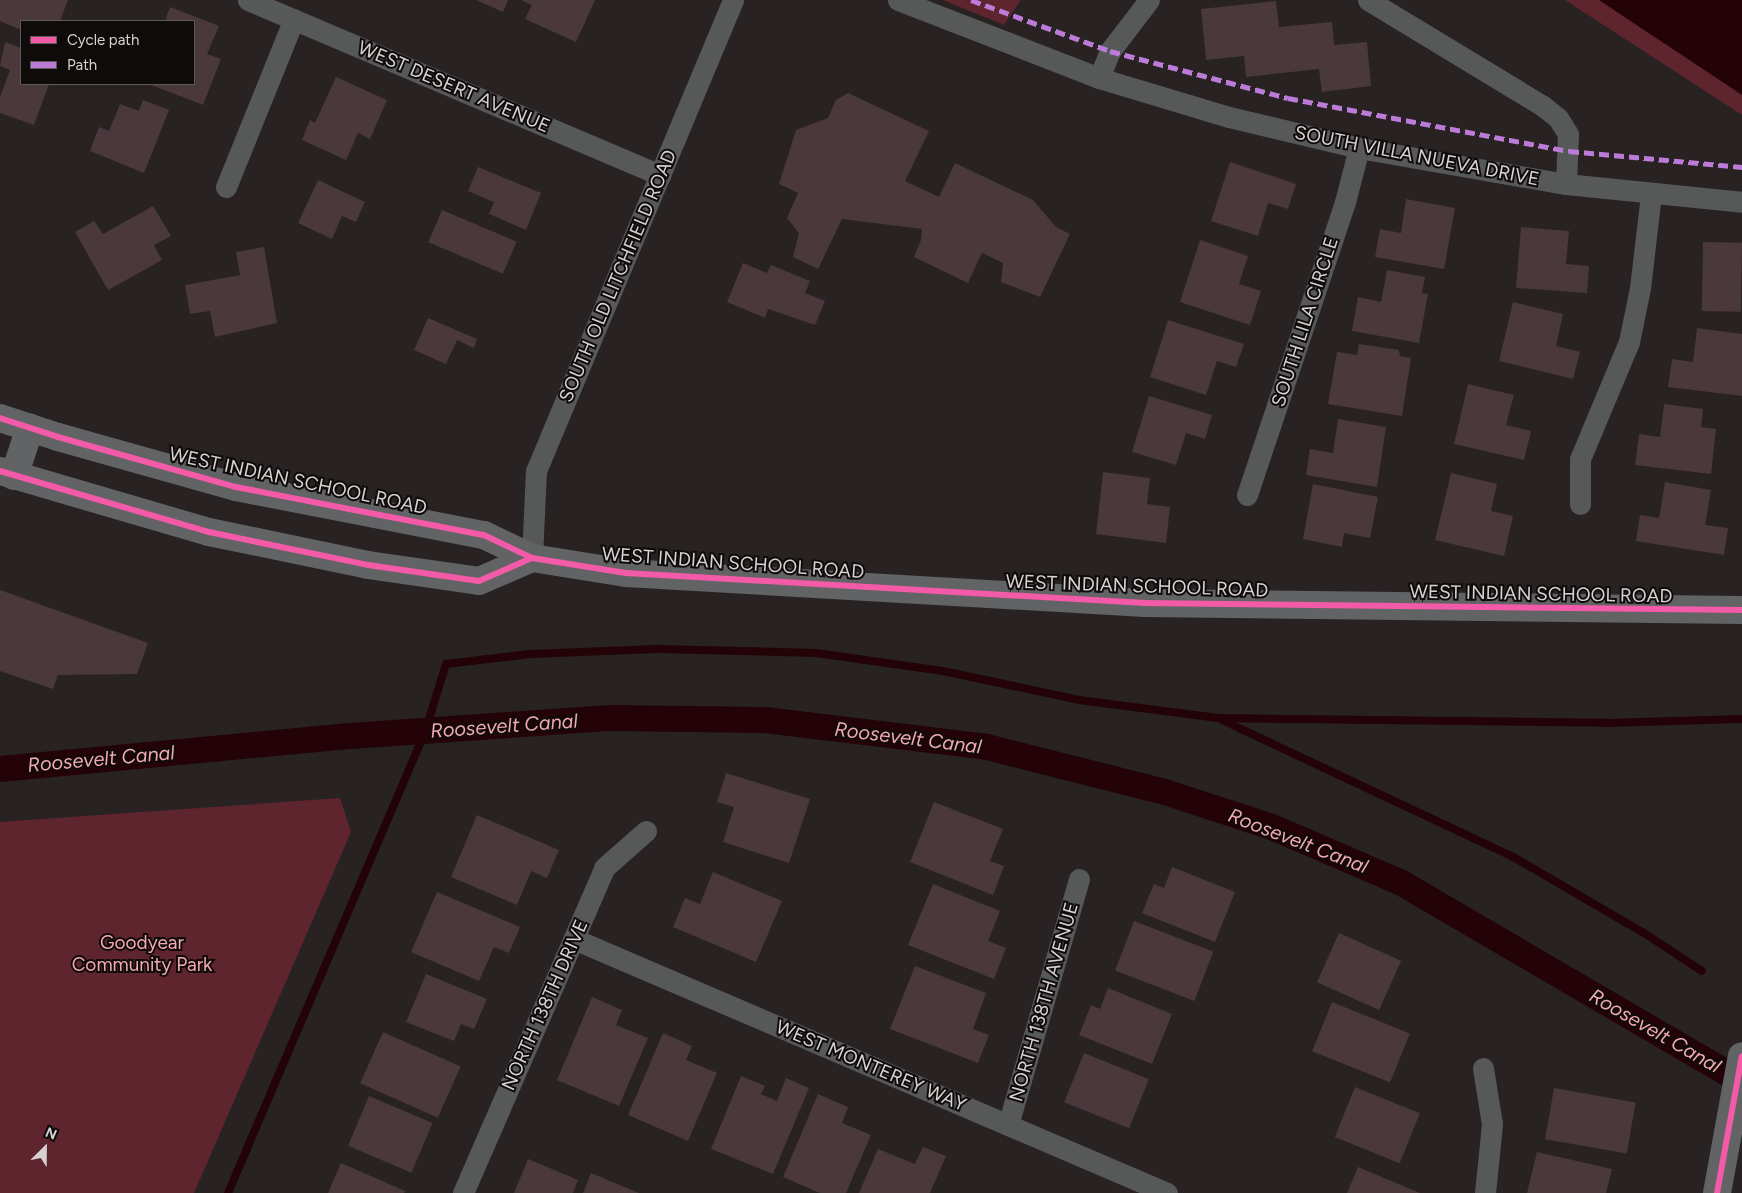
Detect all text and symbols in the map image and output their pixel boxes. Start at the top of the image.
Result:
legend [20,20,195,85]
text: Cycle path [67,31,139,49]
street label: WEST DESERT AVENUE [355,36,553,138]
text: Path [67,56,97,74]
street label: SOUTH VILLA NUEVA DRIVE [1293,121,1541,191]
street label: SOUTH OLD LITCHFIELD ROAD [554,146,682,406]
street label: SOUTH LILA CIRCLE [1267,234,1343,410]
street label: WEST INDIAN SCHOOL ROAD [167,443,429,519]
street label: WEST INDIAN SCHOOL ROAD [601,542,865,584]
street label: WEST INDIAN SCHOOL ROAD [1005,570,1269,602]
street label: WEST INDIAN SCHOOL ROAD [1409,580,1673,608]
water label: Roosevelt Canal [429,709,579,743]
water label: Roosevelt Canal [833,717,983,759]
water label: Roosevelt Canal [26,741,176,777]
water label: Roosevelt Canal [1225,803,1371,879]
street label: NORTH 138TH AVENUE [1005,900,1083,1104]
street label: NORTH 138TH DRIVE [497,916,593,1094]
park label: Goodyear Community Park [72,932,212,976]
water label: Roosevelt Canal [1585,984,1725,1078]
street label: WEST MONTEREY WAY [772,1016,970,1116]
north arrow [20,1123,70,1173]
text: N [43,1124,59,1144]

